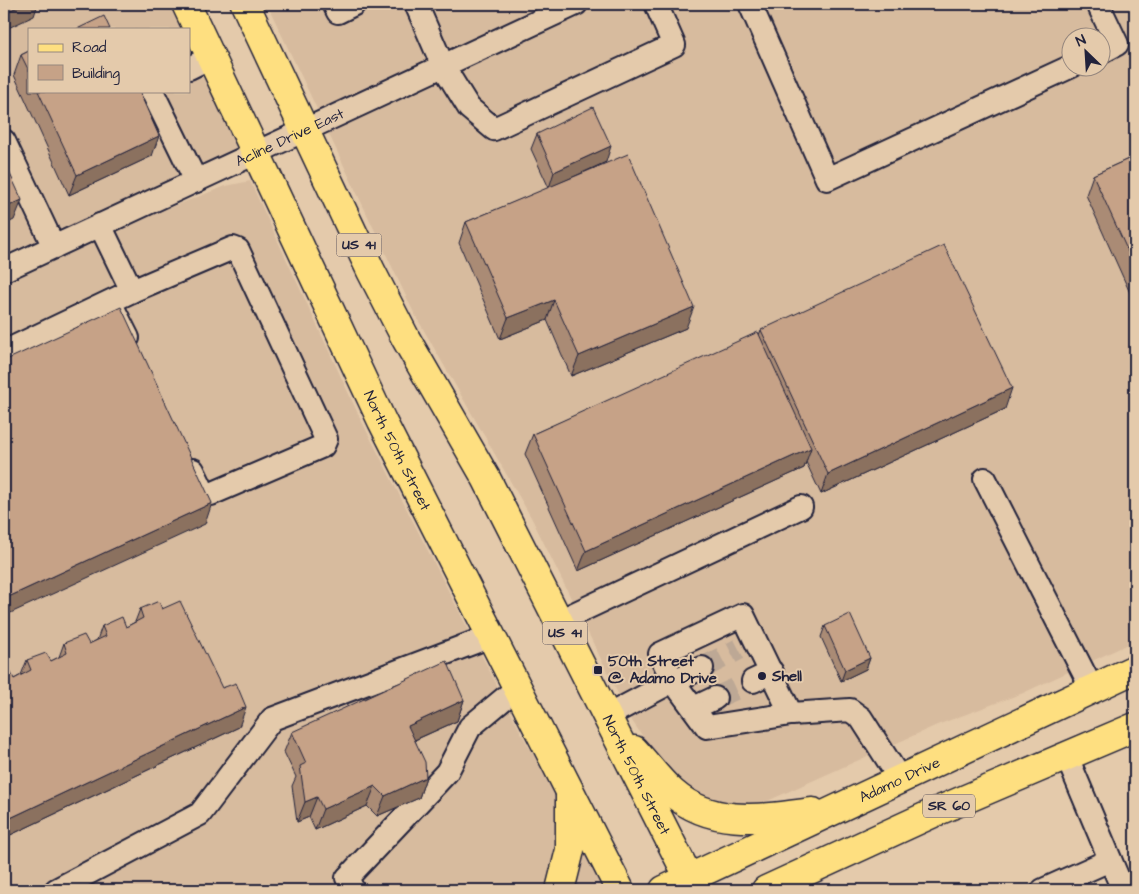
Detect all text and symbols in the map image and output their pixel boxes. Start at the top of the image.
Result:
legend [28,28,190,92]
north arrow [1062,28,1112,78]
text: N [1073,30,1089,52]
text: Road [72,37,107,58]
text: Building [72,63,120,85]
street label: Acline Drive East [232,103,347,172]
road number: US 41 [336,234,382,256]
street label: North 50th Street [359,387,436,514]
road number: US 41 [542,622,588,644]
place label: 50th Street @ Adamo Drive [608,651,717,689]
marker: 50th Street @ Adamo Drive [592,664,604,676]
place label: Shell [771,666,803,687]
marker: Shell [756,670,768,682]
street label: North 50th Street [597,711,676,838]
street label: Adamo Drive [855,752,943,808]
road number: SR 60 [923,794,975,818]

